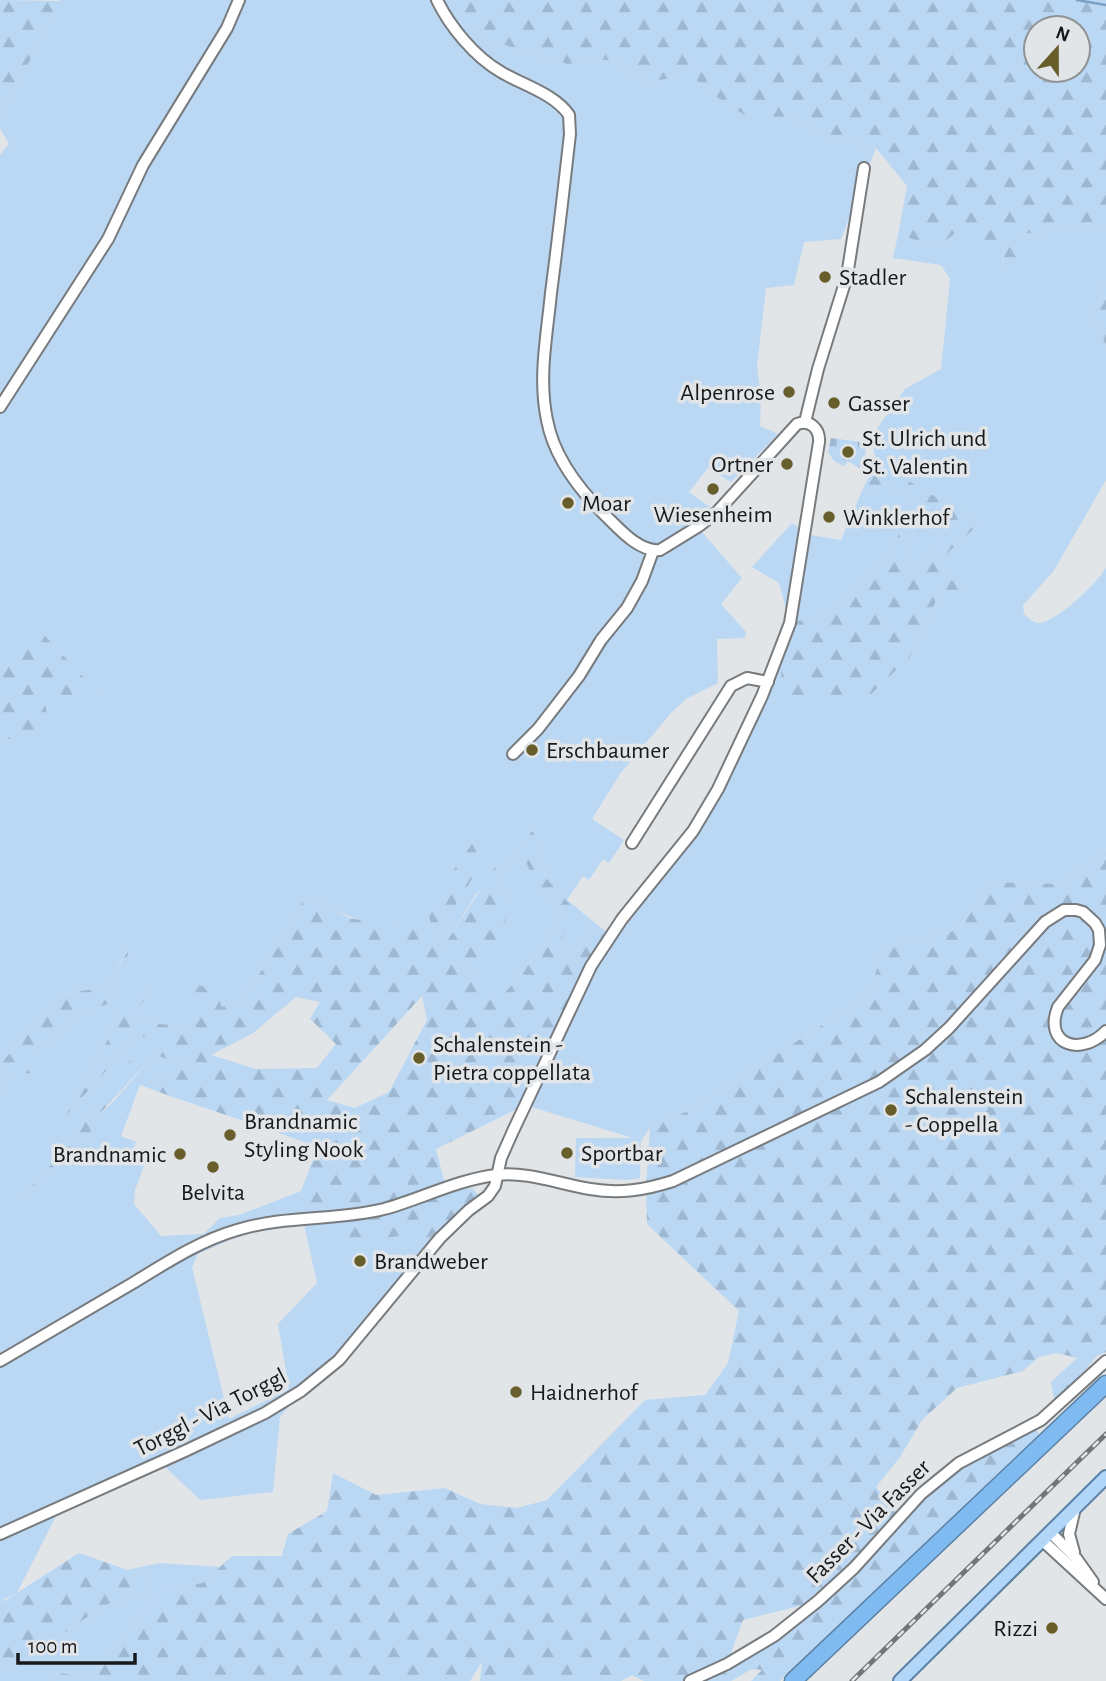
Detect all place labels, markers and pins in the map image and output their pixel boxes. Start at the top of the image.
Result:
place label: Stadler [839,266,906,290]
marker: Stadler [817,269,833,285]
place label: Alpenrose [680,381,775,405]
marker: Alpenrose [781,384,797,400]
place label: Gasser [848,392,910,416]
marker: Gasser [826,395,842,411]
place label: St. Ulrich und St. Valentin [862,427,987,479]
marker: St. Ulrich und St. Valentin [840,444,856,460]
place label: Ortner [711,453,773,477]
marker: Ortner [779,456,795,472]
marker: Wiesenheim [705,481,721,497]
place label: Moar [582,492,631,516]
marker: Moar [560,495,576,511]
place label: Wiesenheim [653,503,773,527]
place label: Winklerhof [843,506,951,530]
marker: Winklerhof [821,509,837,525]
place label: Erschbaumer [546,739,669,763]
marker: Erschbaumer [524,742,540,758]
place label: Schalenstein - Pietra coppellata [433,1033,591,1085]
marker: Schalenstein - Pietra coppellata [411,1050,427,1066]
place label: Schalenstein - Coppella [905,1085,1024,1137]
marker: Schalenstein - Coppella [883,1102,899,1118]
place label: Brandnamic Styling Nook [244,1110,363,1162]
marker: Brandnamic Styling Nook [222,1127,238,1143]
place label: Sportbar [581,1142,663,1166]
place label: Brandnamic [53,1143,166,1167]
marker: Sportbar [559,1145,575,1161]
marker: Brandnamic [172,1146,188,1162]
marker: Belvita [205,1159,221,1175]
place label: Belvita [181,1181,245,1205]
place label: Brandweber [374,1250,488,1274]
marker: Brandweber [352,1253,368,1269]
place label: Haidnerhof [530,1381,639,1405]
marker: Haidnerhof [508,1384,524,1400]
place label: Rizzi [993,1617,1038,1641]
marker: Rizzi [1044,1620,1060,1636]

